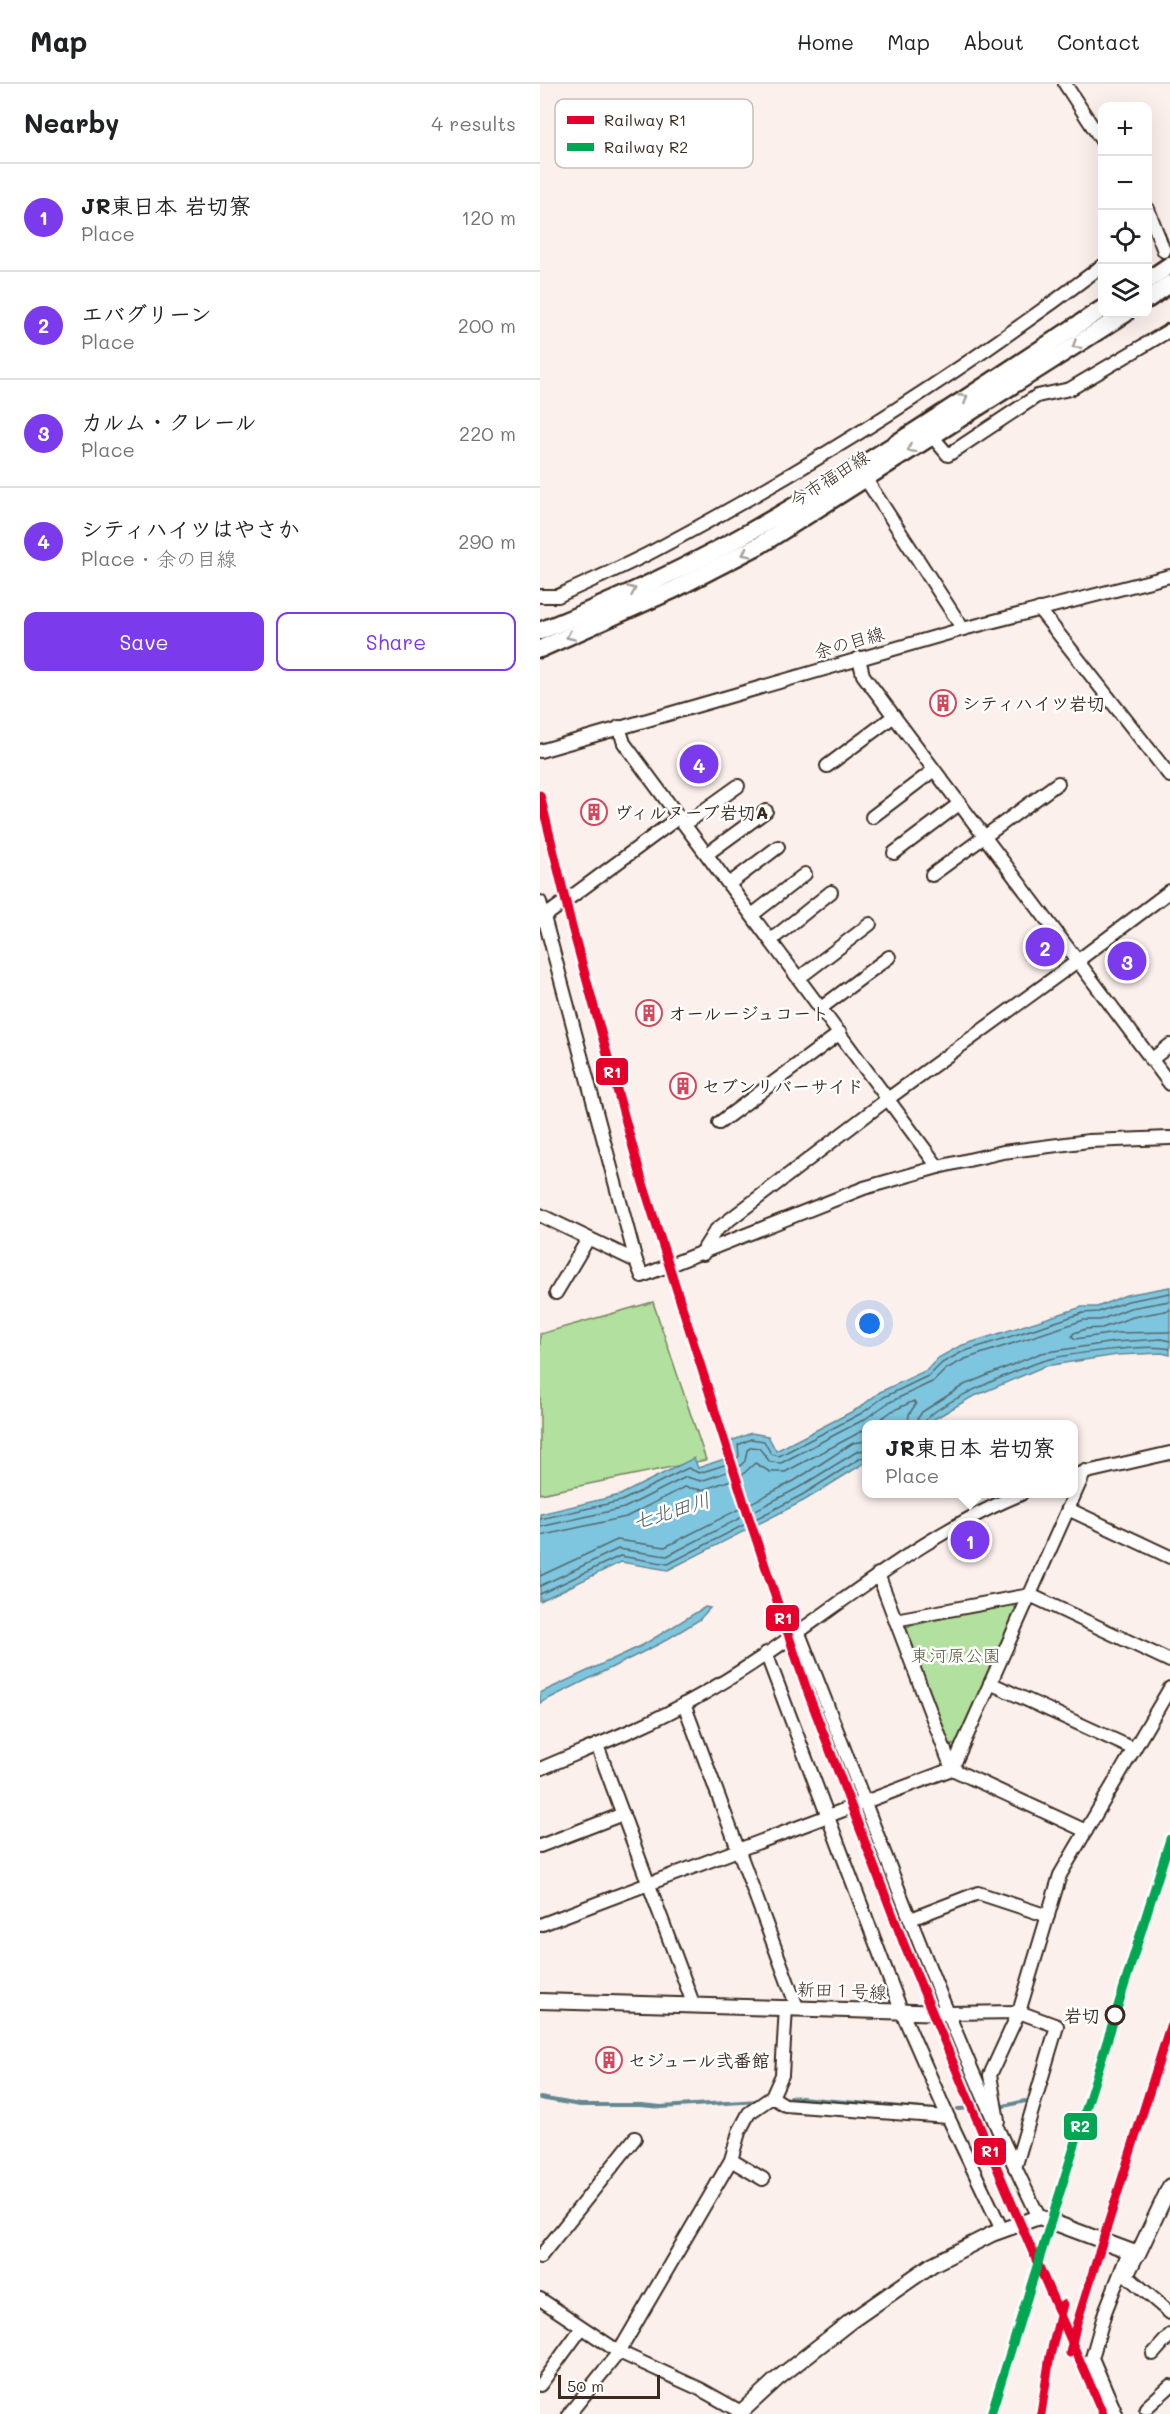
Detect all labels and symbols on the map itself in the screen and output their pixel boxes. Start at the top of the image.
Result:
legend [555,99,753,168]
text: Railway R1 [604,109,686,130]
text: Railway R2 [604,136,688,157]
one-way arrow [1072,338,1083,349]
one-way arrow [957,394,968,405]
one-way arrow [907,442,917,454]
street label: 今市福田線 [784,444,874,512]
one-way arrow [741,545,752,557]
one-way arrow [625,586,636,598]
street label: 余の目線 [811,621,887,663]
one-way arrow [565,629,576,641]
building icon: シティハイツ岩切 [928,688,958,718]
place label: シティハイツ岩切 [962,691,1105,715]
pin: 4 [680,742,718,786]
building icon: ヴィルヌーブ岩切A [579,797,609,827]
place label: ヴィルヌーブ岩切A [614,800,768,824]
pin: 2 [1026,924,1064,970]
pin: 3 [1108,938,1146,984]
building icon: オールージュコート [634,998,664,1028]
place label: オールージュコート [668,1001,829,1025]
line badge: R1 [595,1057,629,1086]
text: R1 [603,1061,621,1082]
building icon: セブンリバーサイド [668,1071,698,1101]
place label: セブンリバーサイド [702,1074,864,1098]
your location [855,1309,884,1338]
water label: 七北田川 [629,1486,713,1534]
pin: 1 [950,1518,990,1562]
line badge: R1 [765,1604,800,1632]
text: R1 [774,1607,792,1628]
park label: 東河原公園 [911,1643,1001,1667]
street label: 新田１号線 [797,1976,887,2004]
place label: 岩切 [1064,2003,1100,2027]
marker: 岩切 [1105,2005,1125,2025]
building icon: セジュール弐番館 [594,2045,624,2075]
place label: セジュール弐番館 [628,2048,769,2072]
line badge: R2 [1063,2112,1098,2141]
text: R2 [1070,2115,1090,2136]
line badge: R1 [973,2137,1007,2166]
text: R1 [981,2140,999,2161]
scale bar [558,2372,660,2400]

